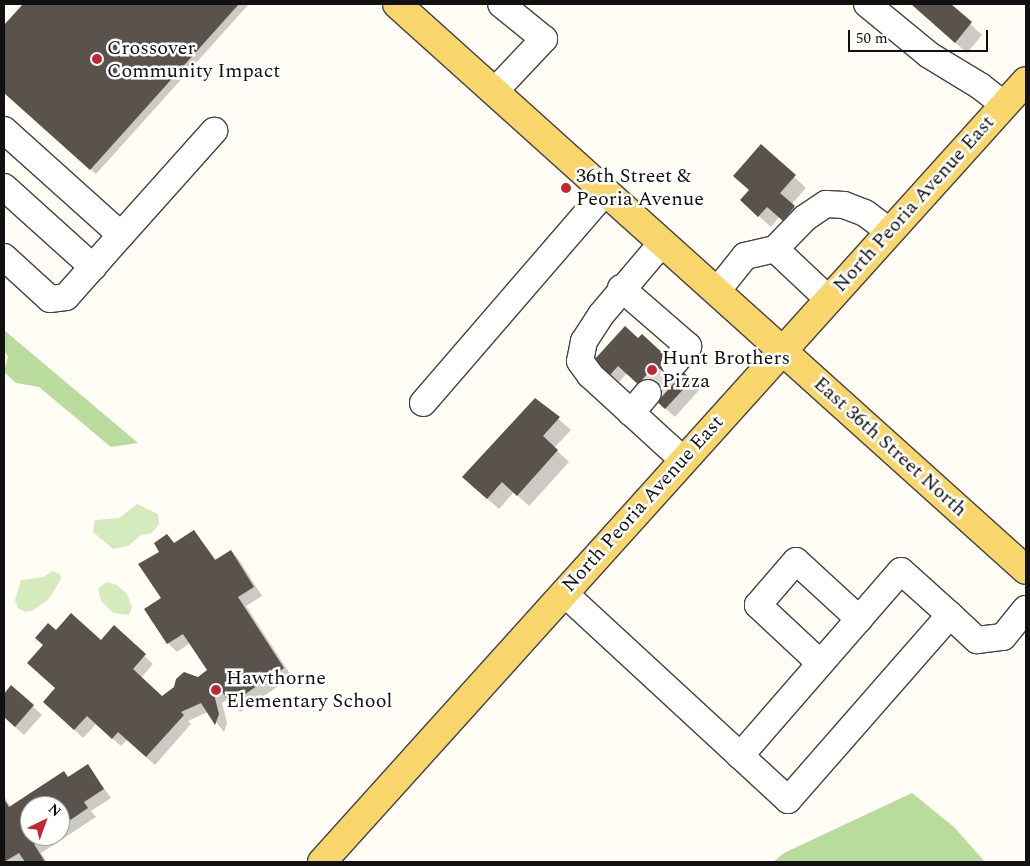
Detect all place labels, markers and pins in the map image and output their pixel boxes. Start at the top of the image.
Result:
place label: Crossover Community Impact [107,36,280,83]
marker: Crossover Community Impact [91,53,103,65]
place label: 36th Street & Peoria Avenue [576,165,704,212]
marker: 36th Street & Peoria Avenue [560,182,572,194]
place label: Hunt Brothers Pizza [662,346,790,393]
marker: Hunt Brothers Pizza [646,364,658,376]
place label: Hawthorne Elementary School [226,666,392,713]
marker: Hawthorne Elementary School [210,684,222,696]

